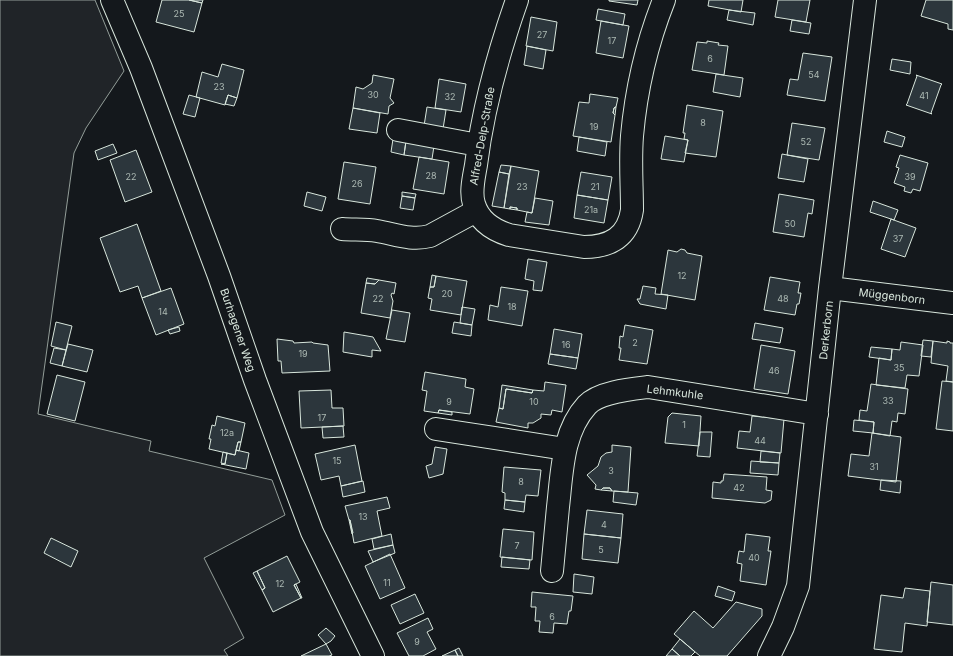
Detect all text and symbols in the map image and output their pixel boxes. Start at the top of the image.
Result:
house number: 25 [174,8,184,19]
house number: 27 [537,29,547,40]
house number: 17 [608,35,616,46]
house number: 6 [707,53,713,64]
house number: 54 [808,69,820,80]
house number: 23 [213,81,225,92]
street label: Alfred-Delp-Straße [466,86,498,186]
house number: 30 [367,89,379,100]
house number: 41 [919,90,929,101]
house number: 32 [444,91,456,102]
house number: 8 [700,117,706,128]
house number: 19 [589,121,599,132]
house number: 52 [801,136,811,147]
house number: 28 [425,170,437,181]
house number: 22 [126,171,136,182]
house number: 39 [904,171,916,182]
house number: 26 [351,178,363,189]
house number: 23 [516,181,528,192]
house number: 21 [590,181,600,192]
house number: 21a [584,204,598,215]
house number: 50 [784,218,796,229]
house number: 37 [893,233,903,244]
house number: 12 [677,270,687,281]
street label: Müggenborn [858,285,926,307]
street label: Burhagener Weg [217,286,259,374]
house number: 20 [441,288,453,299]
house number: 22 [373,293,383,304]
house number: 48 [777,293,789,304]
street label: Derkerborn [816,300,836,360]
house number: 18 [507,301,517,312]
house number: 14 [158,306,168,317]
house number: 2 [632,337,638,348]
house number: 16 [561,339,571,350]
house number: 19 [298,348,308,359]
house number: 35 [893,362,905,373]
house number: 46 [768,365,780,376]
street label: Lehmkuhle [646,382,704,402]
house number: 33 [882,395,894,406]
house number: 9 [446,396,452,407]
house number: 10 [529,396,539,407]
house number: 17 [318,412,326,423]
house number: 1 [682,419,686,430]
house number: 12a [220,427,234,438]
house number: 44 [754,435,766,446]
house number: 15 [332,455,342,466]
house number: 31 [869,461,879,472]
house number: 3 [608,465,614,476]
house number: 8 [518,476,524,487]
house number: 42 [733,482,745,493]
house number: 13 [358,511,368,522]
house number: 4 [601,519,607,530]
house number: 7 [514,540,520,551]
house number: 5 [598,544,604,555]
house number: 40 [748,552,760,563]
house number: 11 [383,577,391,588]
house number: 12 [275,578,285,589]
house number: 6 [549,611,555,622]
house number: 9 [414,636,420,647]

